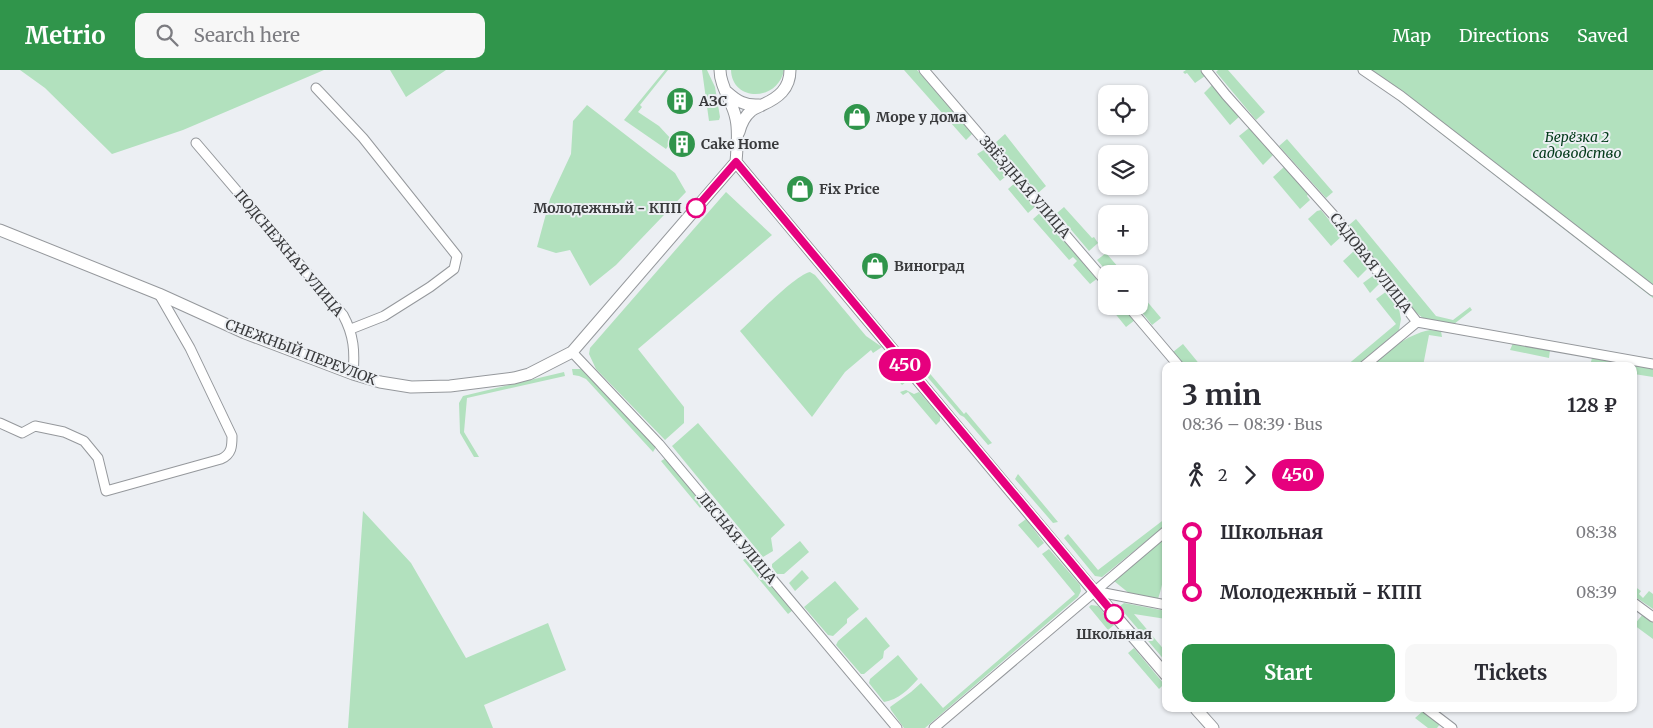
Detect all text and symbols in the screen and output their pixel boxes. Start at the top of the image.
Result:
search box [135,13,485,58]
text: Metrio [25,20,105,51]
icon: search [153,21,181,49]
text: Search here [193,23,300,47]
text: Map [1393,24,1431,47]
text: Directions [1459,24,1549,47]
text: Saved [1577,24,1628,47]
map controls [1098,85,1148,315]
button: locate [1098,85,1148,135]
building icon: АЗС [665,86,695,116]
place label: АЗС [698,92,727,110]
shop icon: Море у дома [842,102,872,132]
place label: Море у дома [876,108,967,126]
park label: Берёзка 2 садоводство [1533,128,1621,162]
building icon: Cake Home [667,129,697,159]
street label: ЗВЁЗДНАЯ УЛИЦА [976,132,1074,242]
place label: Cake Home [701,135,780,153]
button: layers [1098,145,1148,195]
shop icon: Fix Price [785,174,815,204]
place label: Fix Price [819,180,880,198]
street label: ПОДСНЕЖНАЯ УЛИЦА [231,186,347,320]
marker: Молодежный - КПП [686,198,706,218]
place label: Молодежный - КПП [533,199,682,217]
button: + [1098,205,1148,255]
street label: САДОВАЯ УЛИЦА [1326,209,1416,317]
shop icon: Виноград [860,251,890,281]
place label: Виноград [894,257,965,275]
button: − [1098,265,1148,315]
street label: СНЕЖНЫЙ ПЕРЕУЛОК [223,315,379,389]
line badge: 450 [876,349,934,381]
text: 450 [889,353,921,376]
text: 3 min [1182,377,1261,413]
text: 128 ₽ [1567,393,1617,417]
text: 08:36 – 08:39 · Bus [1182,414,1323,434]
icon: walk [1182,461,1210,489]
icon: forward [1236,461,1264,489]
text: 450 [1282,463,1314,486]
text: 2 [1218,465,1228,485]
street label: ЛЕСНАЯ УЛИЦА [694,489,781,587]
text: Школьная [1220,520,1323,544]
text: 08:38 [1576,522,1617,542]
text: Молодежный - КПП [1220,580,1422,604]
text: 08:39 [1576,582,1617,602]
marker: Школьная [1104,604,1124,624]
place label: Школьная [1076,625,1152,643]
button: Start [1182,644,1395,702]
button: Tickets [1405,644,1617,702]

